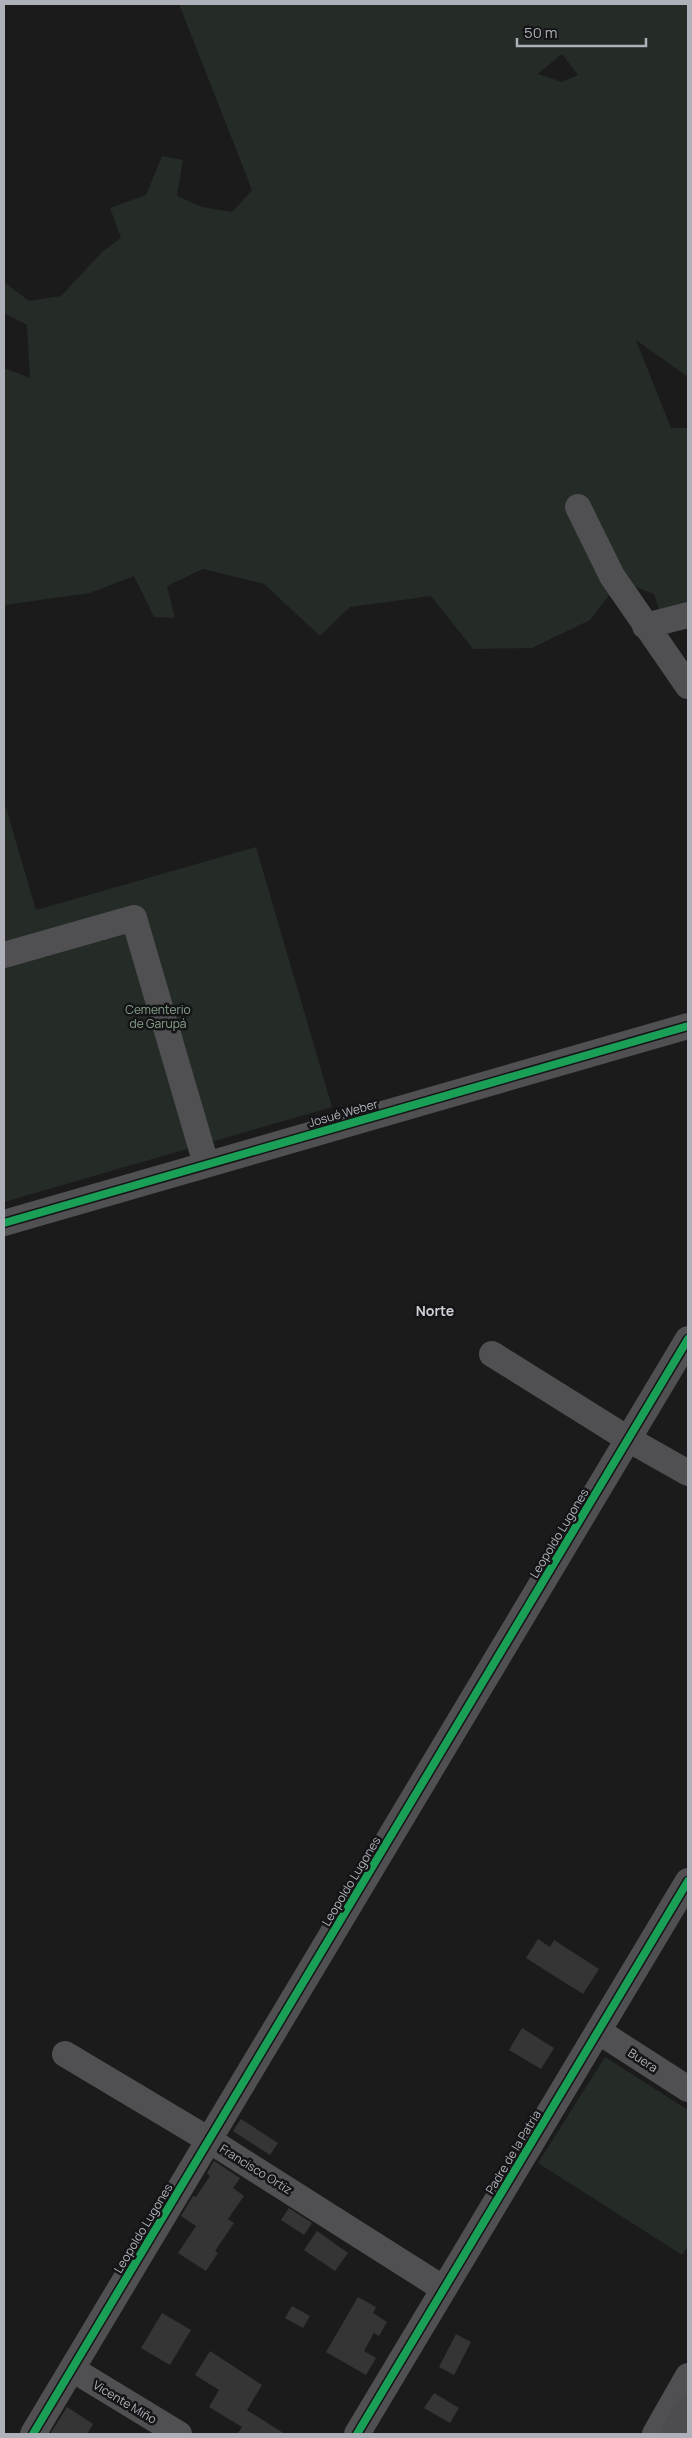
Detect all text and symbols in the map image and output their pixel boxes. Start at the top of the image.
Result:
scale bar [517,15,646,47]
text: 50 m [524,22,558,43]
park label: Cementerio de Garupá [125,1001,191,1032]
street label: Josué Weber [306,1095,380,1131]
district label: Norte [416,1301,454,1320]
street label: Leopoldo Lugones [526,1485,592,1581]
street label: Leopoldo Lugones [318,1833,384,1929]
street label: Buera [625,2044,661,2076]
street label: Padre de la Patria [481,2107,545,2197]
street label: Francisco Ortiz [217,2140,295,2198]
street label: Leopoldo Lugones [110,2180,176,2276]
street label: Vicente Miño [90,2376,160,2428]

